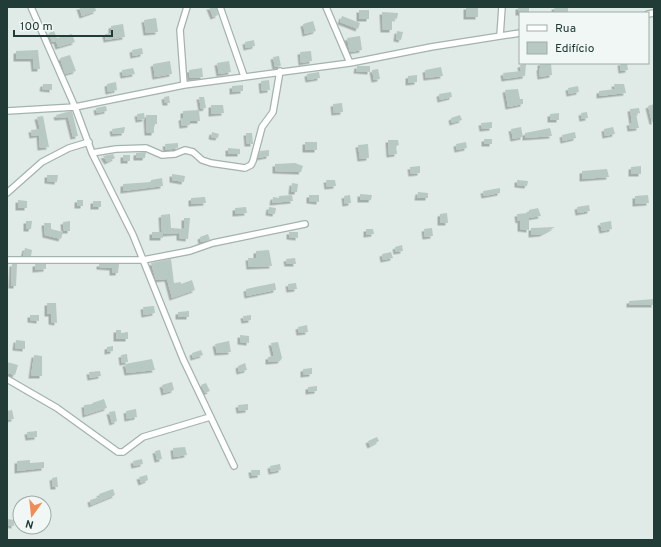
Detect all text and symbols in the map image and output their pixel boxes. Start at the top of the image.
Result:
scale bar [14,12,112,38]
legend [519,12,649,64]
text: 100 m [20,19,53,35]
text: Rua [555,21,576,37]
text: Edifício [555,41,595,57]
north arrow [12,495,52,535]
text: N [24,516,35,531]

